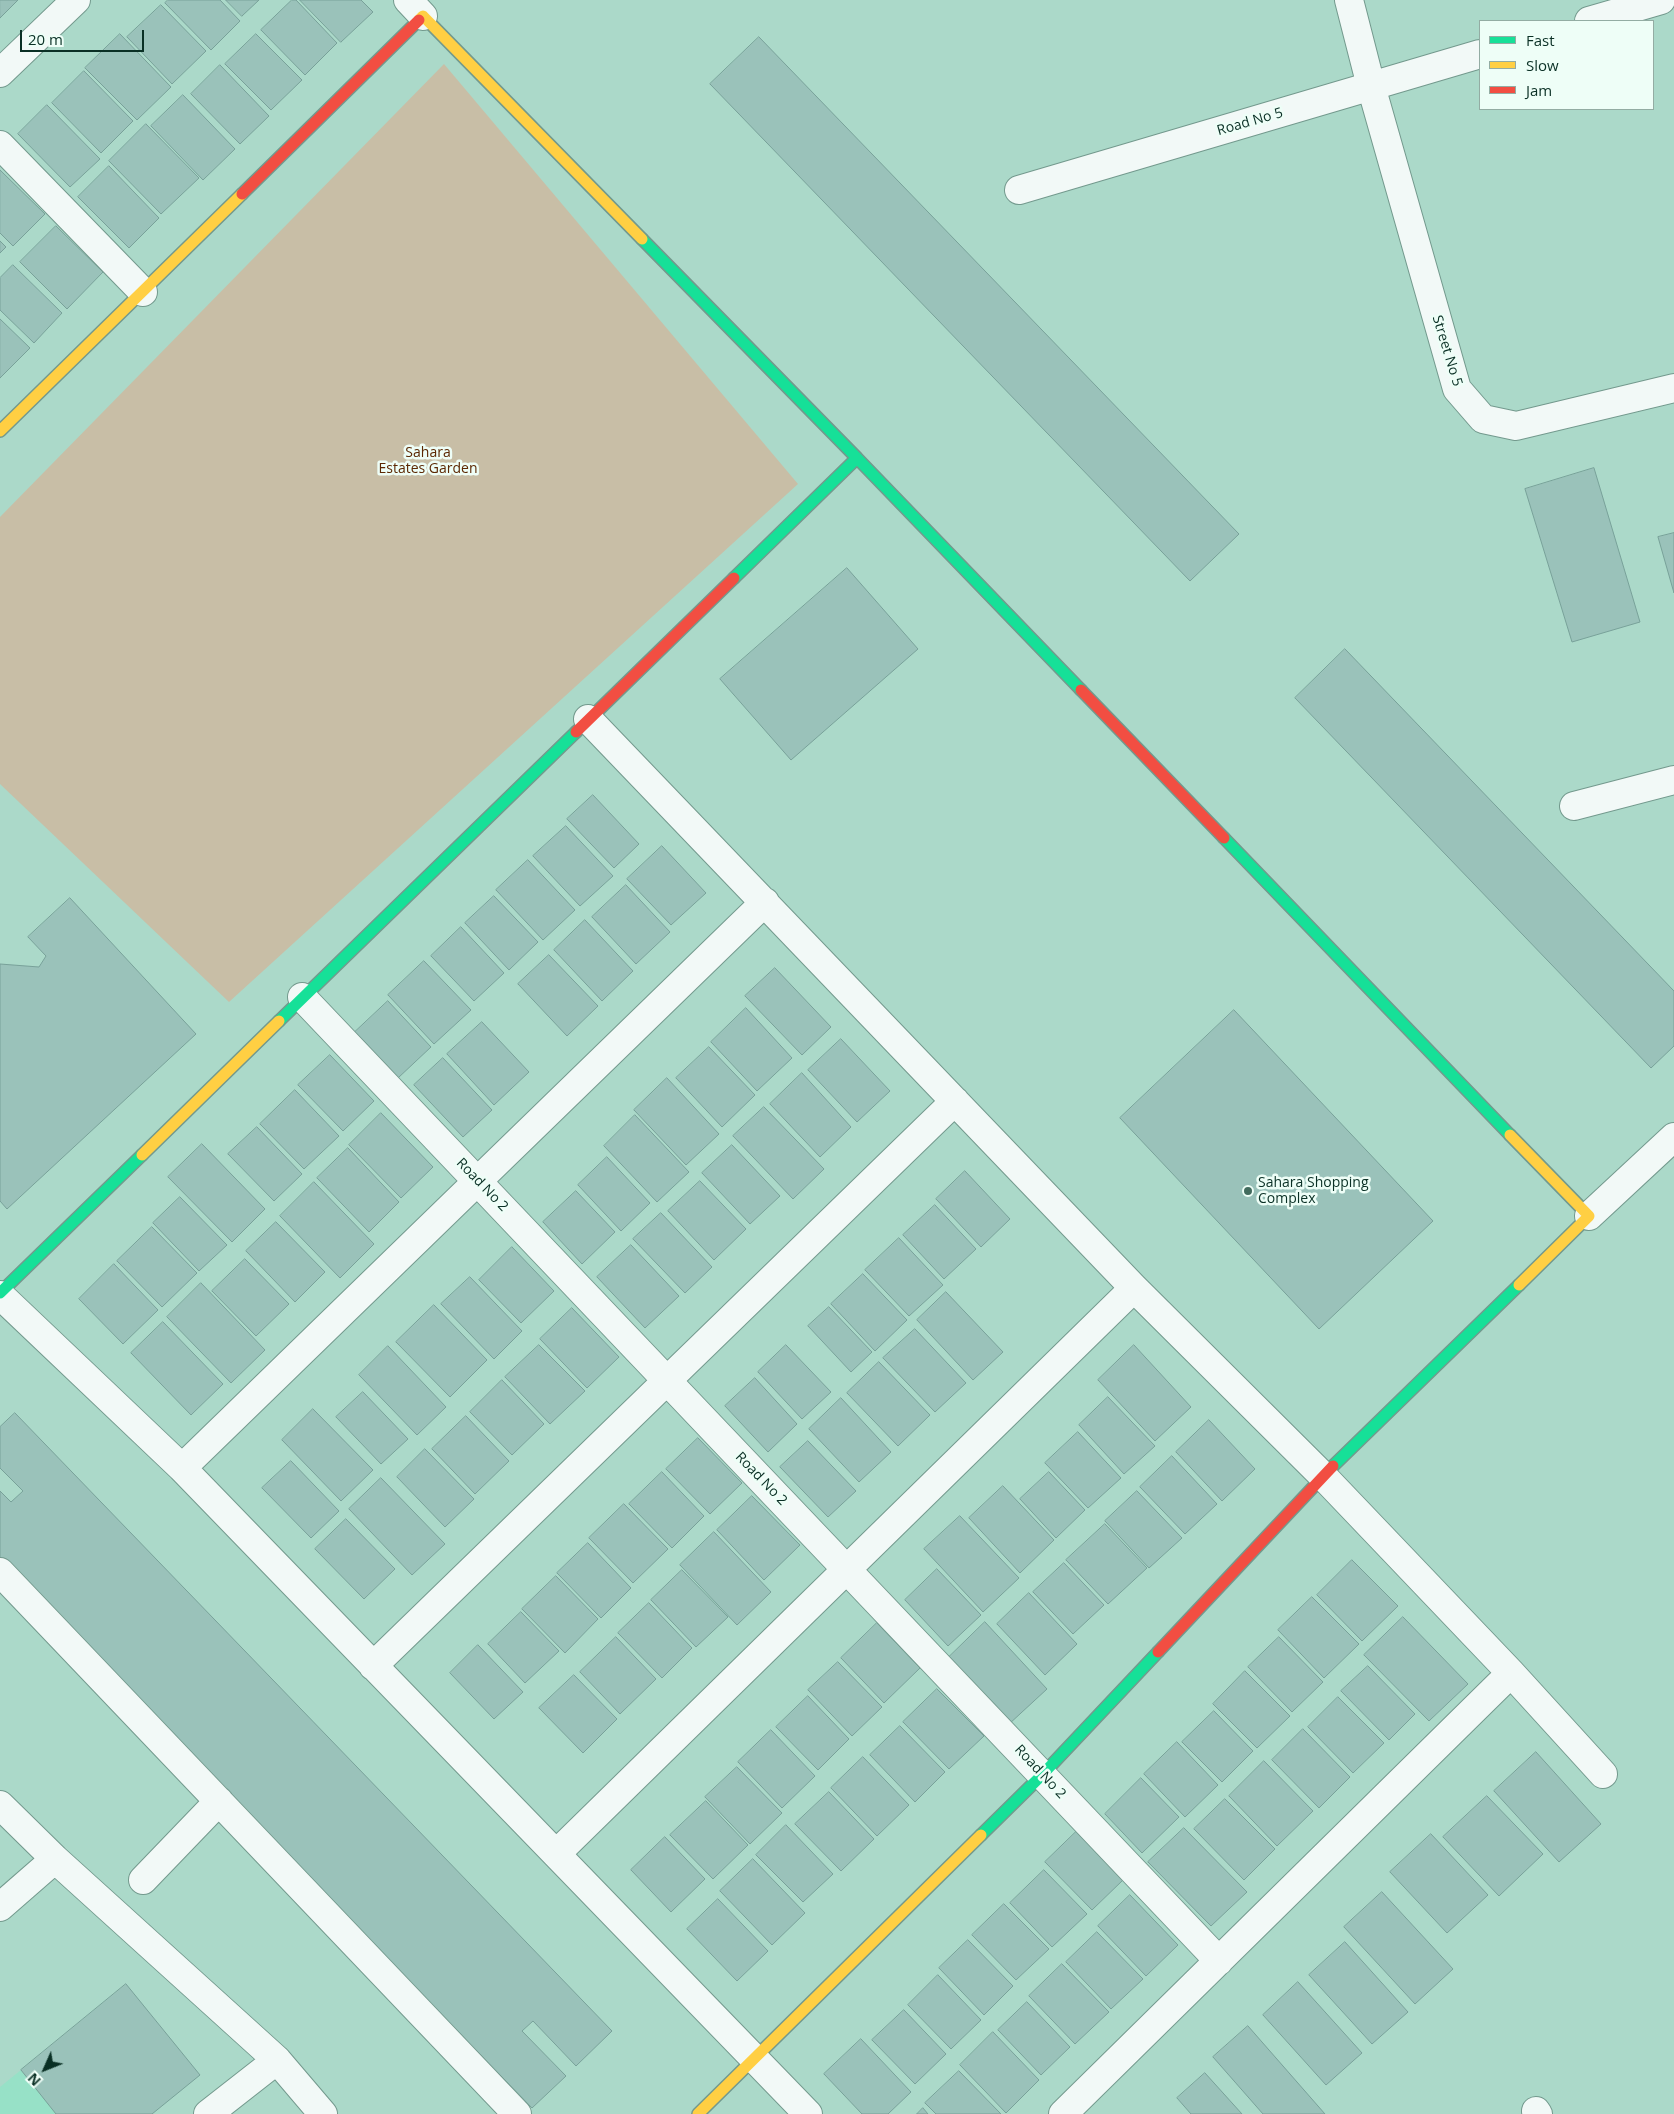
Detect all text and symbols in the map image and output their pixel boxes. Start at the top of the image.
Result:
scale bar [22,20,146,52]
legend [1479,20,1654,110]
text: 20 m [28,29,63,49]
text: Fast [1526,30,1555,50]
text: Slow [1526,55,1559,75]
text: Jam [1526,80,1552,100]
street label: Road No 5 [1215,105,1285,139]
street label: Street No 5 [1428,313,1466,389]
park label: Sahara Estates Garden [378,445,478,478]
street label: Road No 2 [452,1155,512,1215]
place label: Sahara Shopping Complex [1258,1175,1368,1208]
marker: Sahara Shopping Complex [1242,1185,1254,1197]
street label: Road No 2 [731,1449,791,1509]
street label: Road No 2 [1011,1742,1069,1802]
north arrow [20,2044,70,2094]
text: N [23,2069,45,2090]

